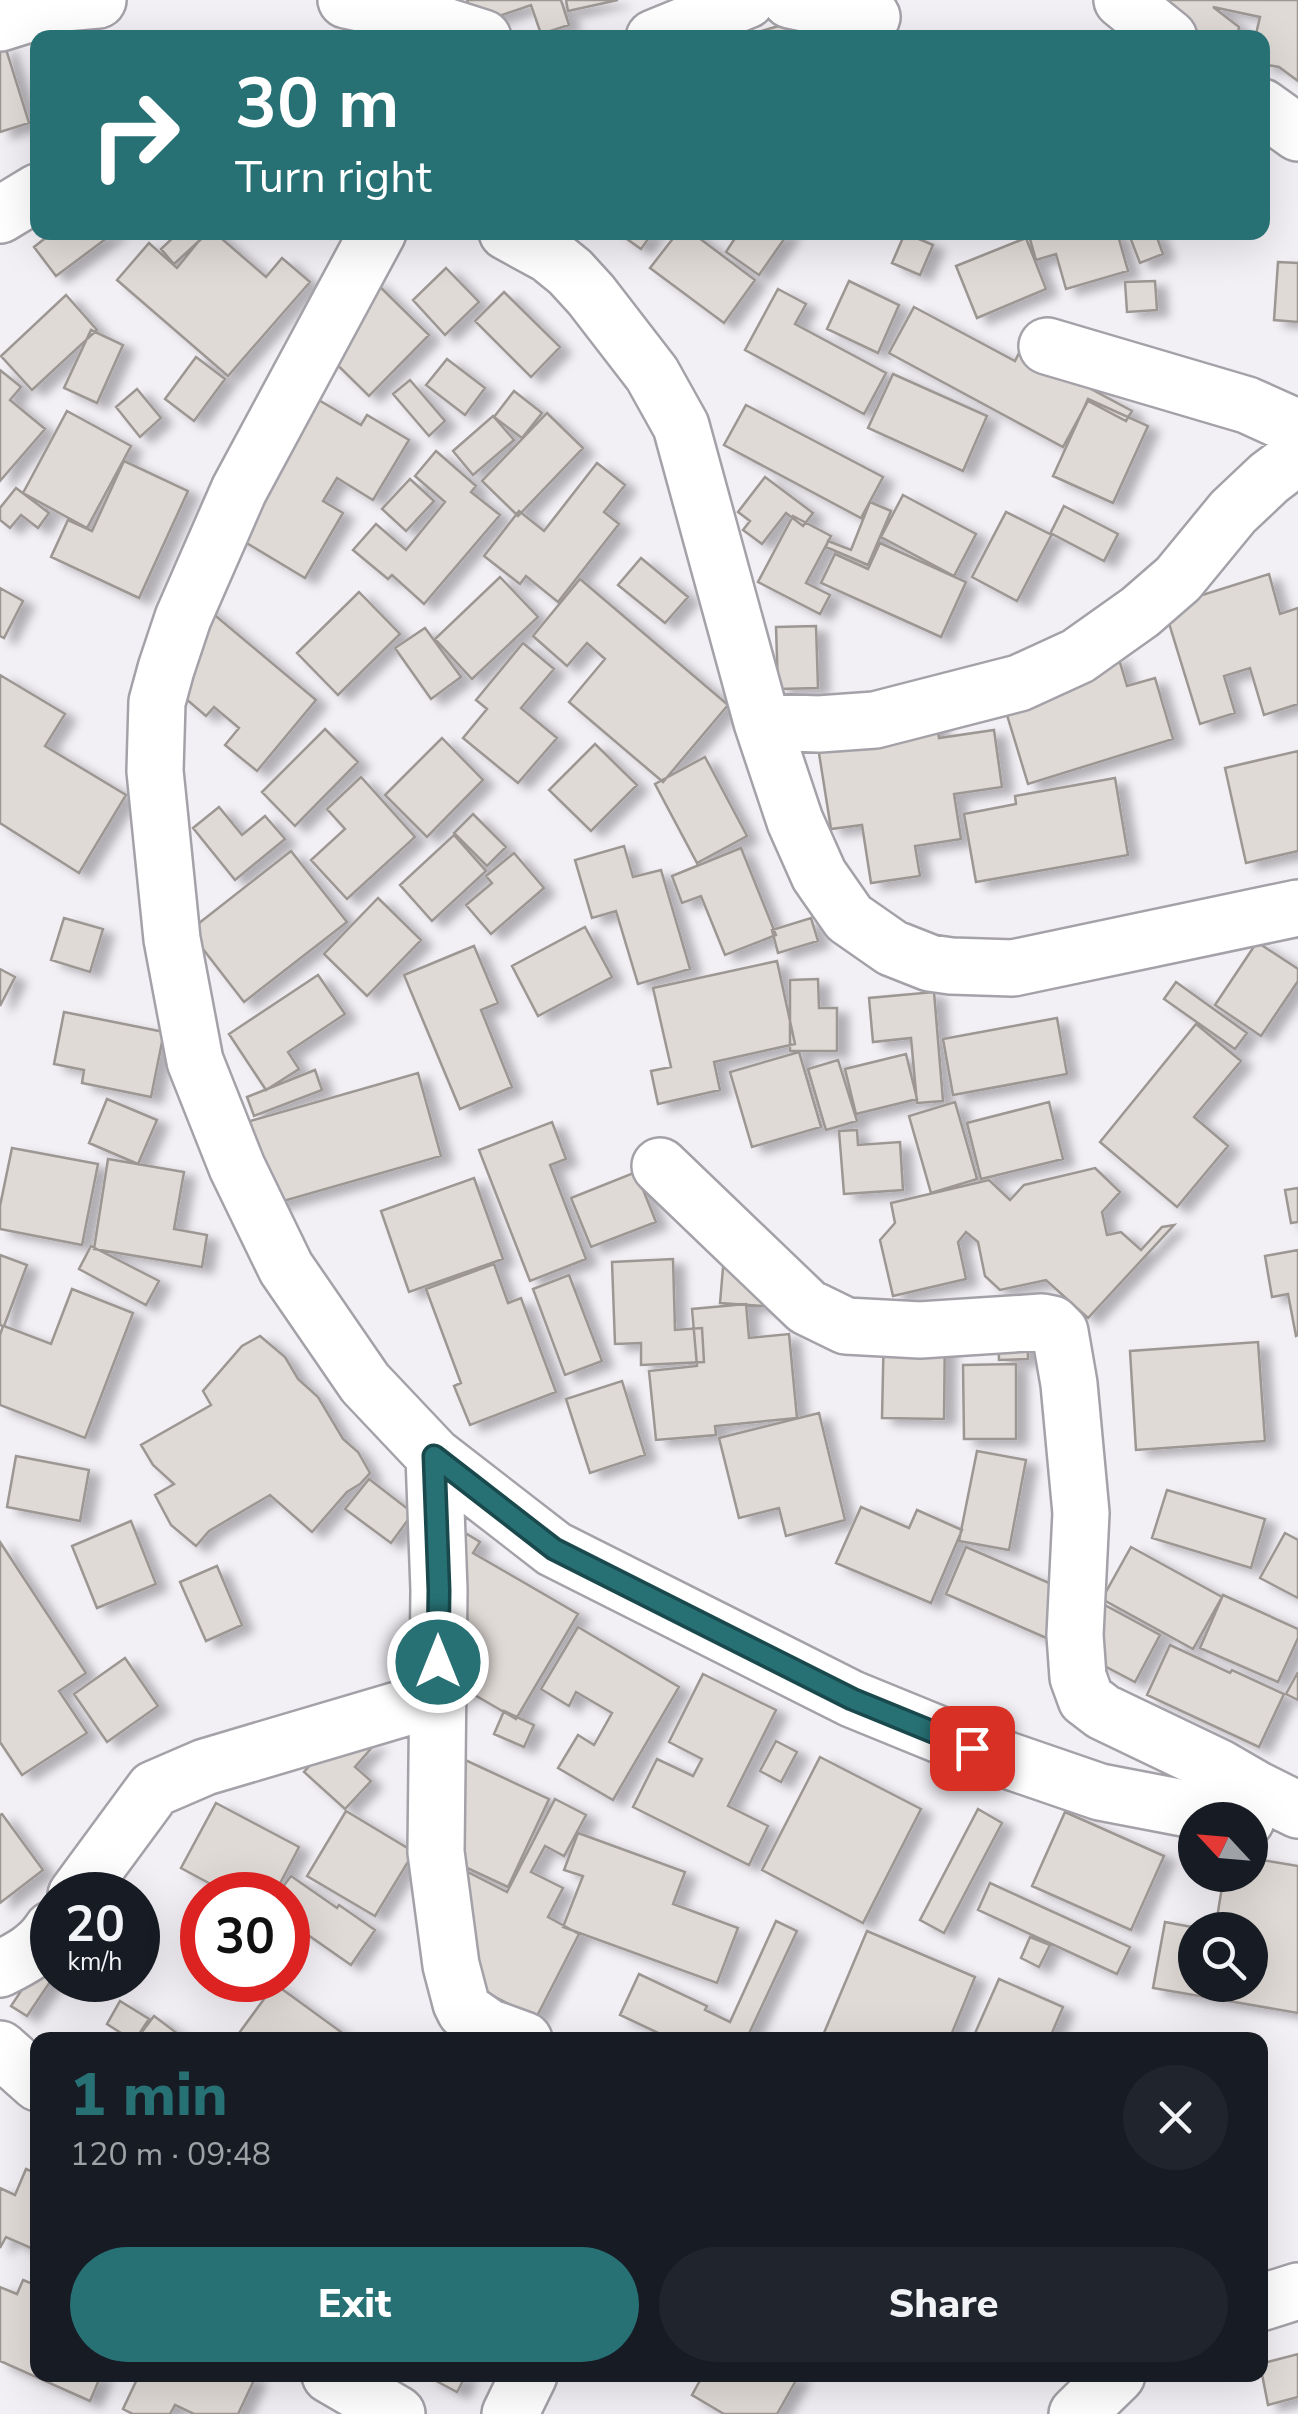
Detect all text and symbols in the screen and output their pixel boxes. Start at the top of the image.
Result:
text: 30 m [235,56,399,152]
icon: right [70,70,200,200]
text: Turn right [235,147,432,208]
position arrow [386,1610,490,1714]
pin [930,1706,1015,1791]
icon: arrive [945,1721,1000,1776]
north arrow [1178,1802,1268,1892]
map controls [1178,1802,1268,2002]
speed limit sign: 30 [180,1872,310,2002]
text: 20 [65,1890,125,1959]
button: search [1178,1912,1268,2002]
text: km/h [67,1945,123,1979]
text: 1 min [70,2054,228,2136]
button: close [1123,2065,1228,2170]
text: 120 m · 09:48 [70,2133,271,2176]
button: Exit [70,2247,639,2362]
button: Share [659,2247,1228,2362]

